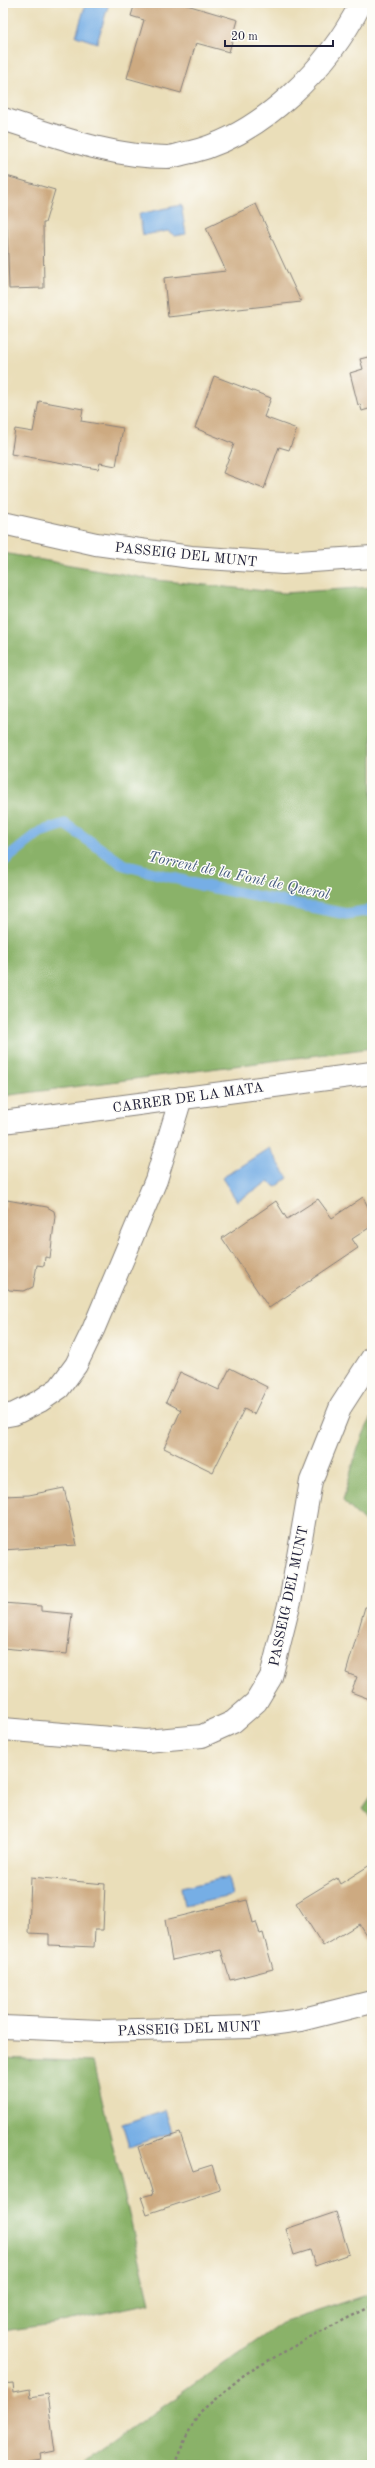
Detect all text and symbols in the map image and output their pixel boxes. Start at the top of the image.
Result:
scale bar [225,22,333,48]
text: 20 m [231,31,258,43]
street label: PASSEIG DEL MUNT [114,541,258,569]
water label: Torrent de la Font de Querol [147,850,331,903]
street label: CARRER DE LA MATA [112,1080,265,1116]
street label: PASSEIG DEL MUNT [267,1525,311,1668]
street label: PASSEIG DEL MUNT [117,2020,261,2038]

